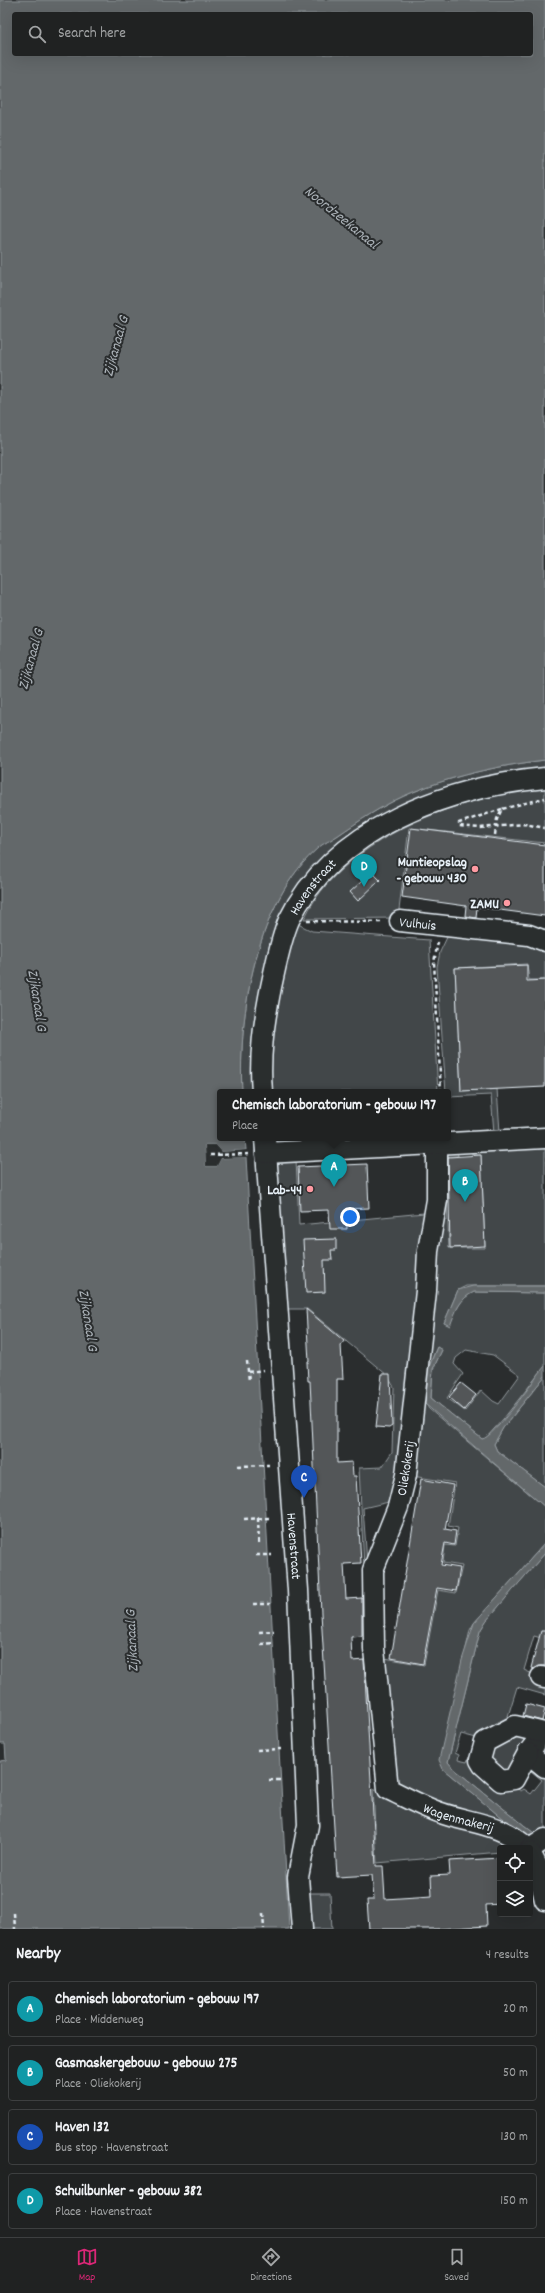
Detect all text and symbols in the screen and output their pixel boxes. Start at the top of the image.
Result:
search box [12,12,533,56]
icon: search [26,23,48,45]
text: Search here [58,23,126,45]
water label: Noordzeekanaal [299,182,384,256]
water label: Zijkanaal G [98,312,136,379]
water label: Zijkanaal G [13,625,51,692]
place label: Muntieopslag - gebouw 430 [397,853,467,889]
pin: D [351,854,377,887]
street label: Havenstraat [285,855,342,919]
marker: Muntieopslag - gebouw 430 [470,864,480,874]
place label: ZAMU [470,895,499,915]
marker: ZAMU [502,898,512,908]
street label: Vulhuis [398,913,437,937]
water label: Zijkanaal G [20,968,52,1034]
popup [217,1089,451,1141]
text: Chemisch laboratorium - gebouw 197 [232,1095,436,1117]
text: Place [232,1117,258,1136]
pin: A [321,1154,347,1187]
pin: B [452,1169,478,1202]
place label: Lab-44 [267,1181,302,1201]
marker: Lab-44 [305,1184,315,1194]
your location [340,1207,360,1227]
water label: Zijkanaal G [71,1288,103,1354]
street label: Oliekokerij [393,1439,421,1497]
pin: C [291,1465,317,1498]
street label: Havenstraat [280,1512,305,1580]
water label: Zijkanaal G [120,1608,146,1672]
street label: Wagenmakerij [419,1799,496,1839]
map controls [497,1845,533,1917]
button: locate [497,1845,533,1881]
button: layers [497,1881,533,1917]
text: Nearby [16,1943,60,1967]
text: 4 results [486,1946,529,1965]
text: Chemisch laboratorium - gebouw 197 [55,1989,259,2011]
text: A [26,2000,34,2019]
text: 20 m [503,2000,528,2019]
text: Place · Middenweg [55,2011,144,2030]
text: Gasmaskergebouw - gebouw 275 [55,2053,238,2075]
text: B [27,2064,33,2083]
text: 50 m [503,2064,528,2083]
text: Place · Oliekokerij [55,2075,141,2094]
text: Haven 132 [55,2117,109,2139]
text: C [27,2128,33,2147]
text: 130 m [500,2128,528,2147]
text: Bus stop · Havenstraat [55,2139,168,2158]
text: Schuilbunker - gebouw 382 [55,2181,203,2203]
text: D [27,2192,33,2211]
text: 150 m [500,2192,528,2211]
text: Place · Havenstraat [55,2203,152,2222]
tab: Map [76,2246,98,2286]
tab: Directions [250,2246,292,2286]
tab: Saved [444,2246,469,2286]

